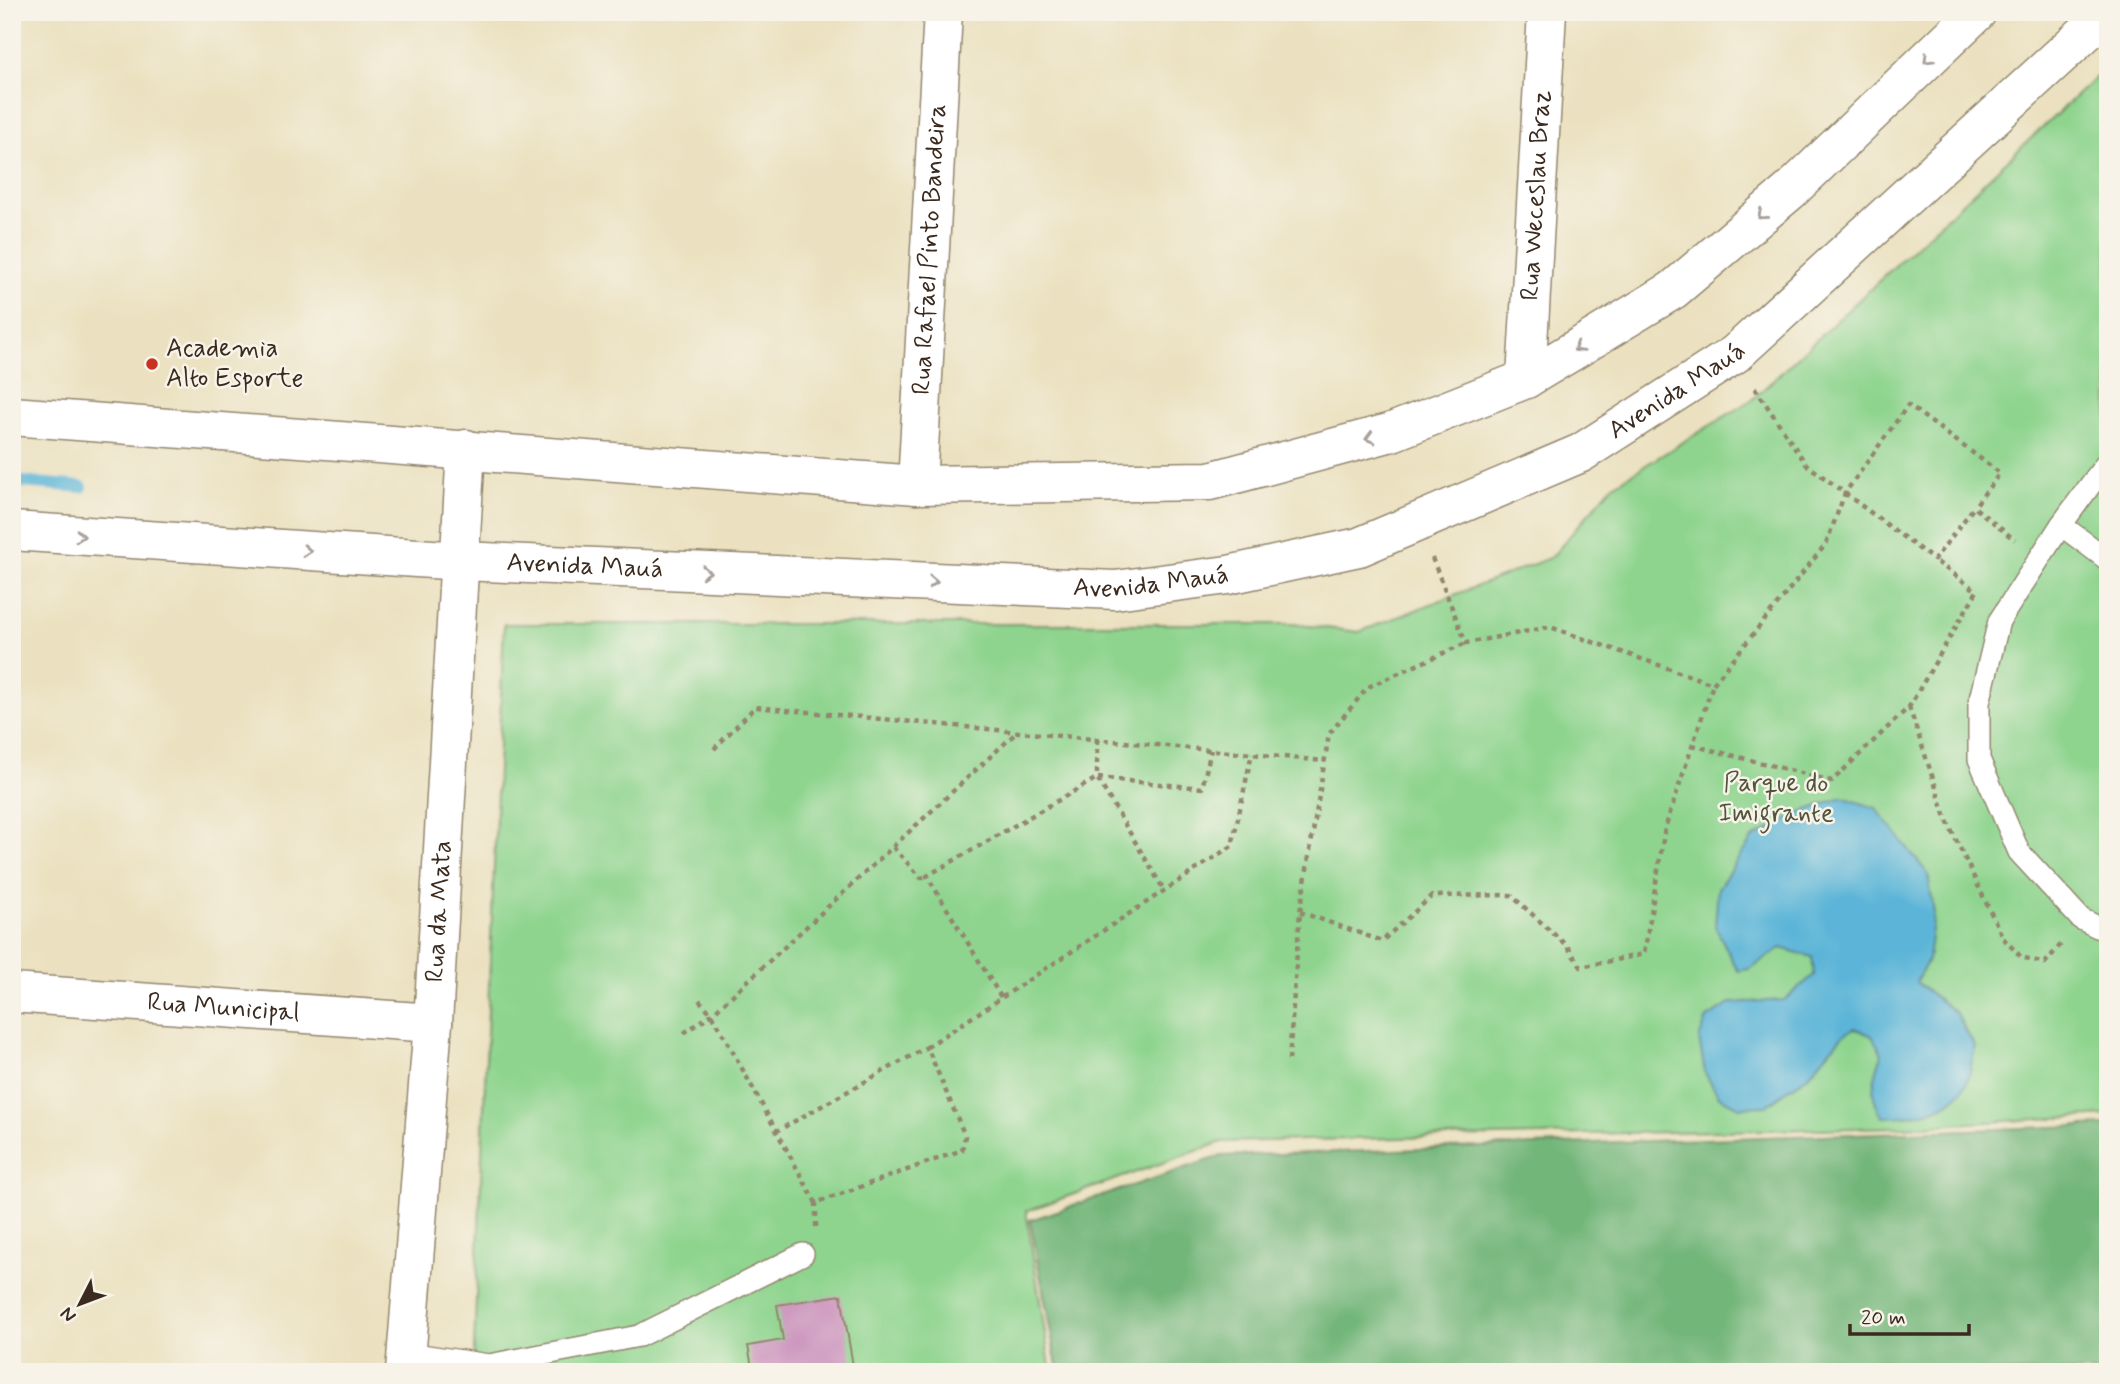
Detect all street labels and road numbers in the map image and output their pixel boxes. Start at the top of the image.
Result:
street label: Rua Weceslau Braz [1514,89,1560,302]
street label: Rua Rafael Pinto Bandeira [905,103,955,396]
street label: Avenida Mauá [1602,335,1754,448]
street label: Avenida Mauá [506,546,664,587]
street label: Avenida Mauá [1072,558,1231,607]
street label: Rua da Mata [418,839,460,983]
street label: Rua Municipal [146,986,301,1030]

